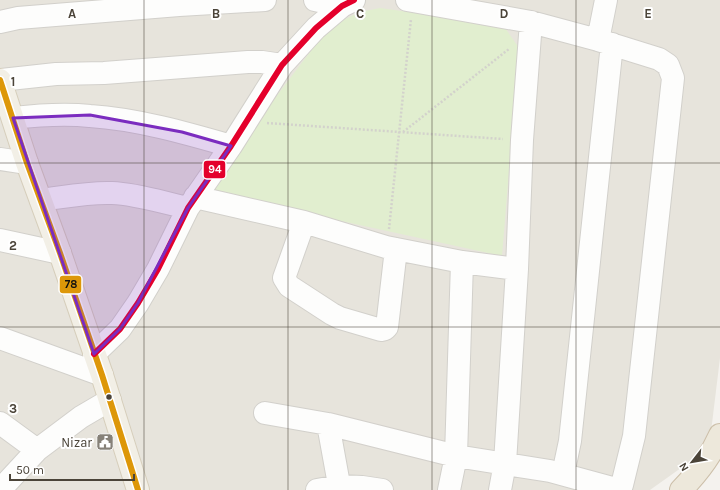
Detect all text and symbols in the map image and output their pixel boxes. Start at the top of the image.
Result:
text: A [68,6,76,21]
text: B [212,6,220,21]
text: C [356,6,364,21]
text: D [500,6,509,21]
text: E [644,6,652,21]
text: 1 [11,74,15,89]
line badge: 94 [203,160,226,179]
text: 94 [208,163,222,176]
text: 2 [9,238,17,253]
line badge: 78 [59,275,82,294]
text: 78 [65,278,77,291]
unlabelled marker [104,392,114,402]
text: 3 [9,401,17,416]
public building icon: Nizar [95,432,115,452]
place label: Nizar [61,435,92,450]
north arrow [672,442,712,482]
scale bar [10,456,134,482]
text: N [676,460,691,474]
text: 50 m [16,463,44,477]

